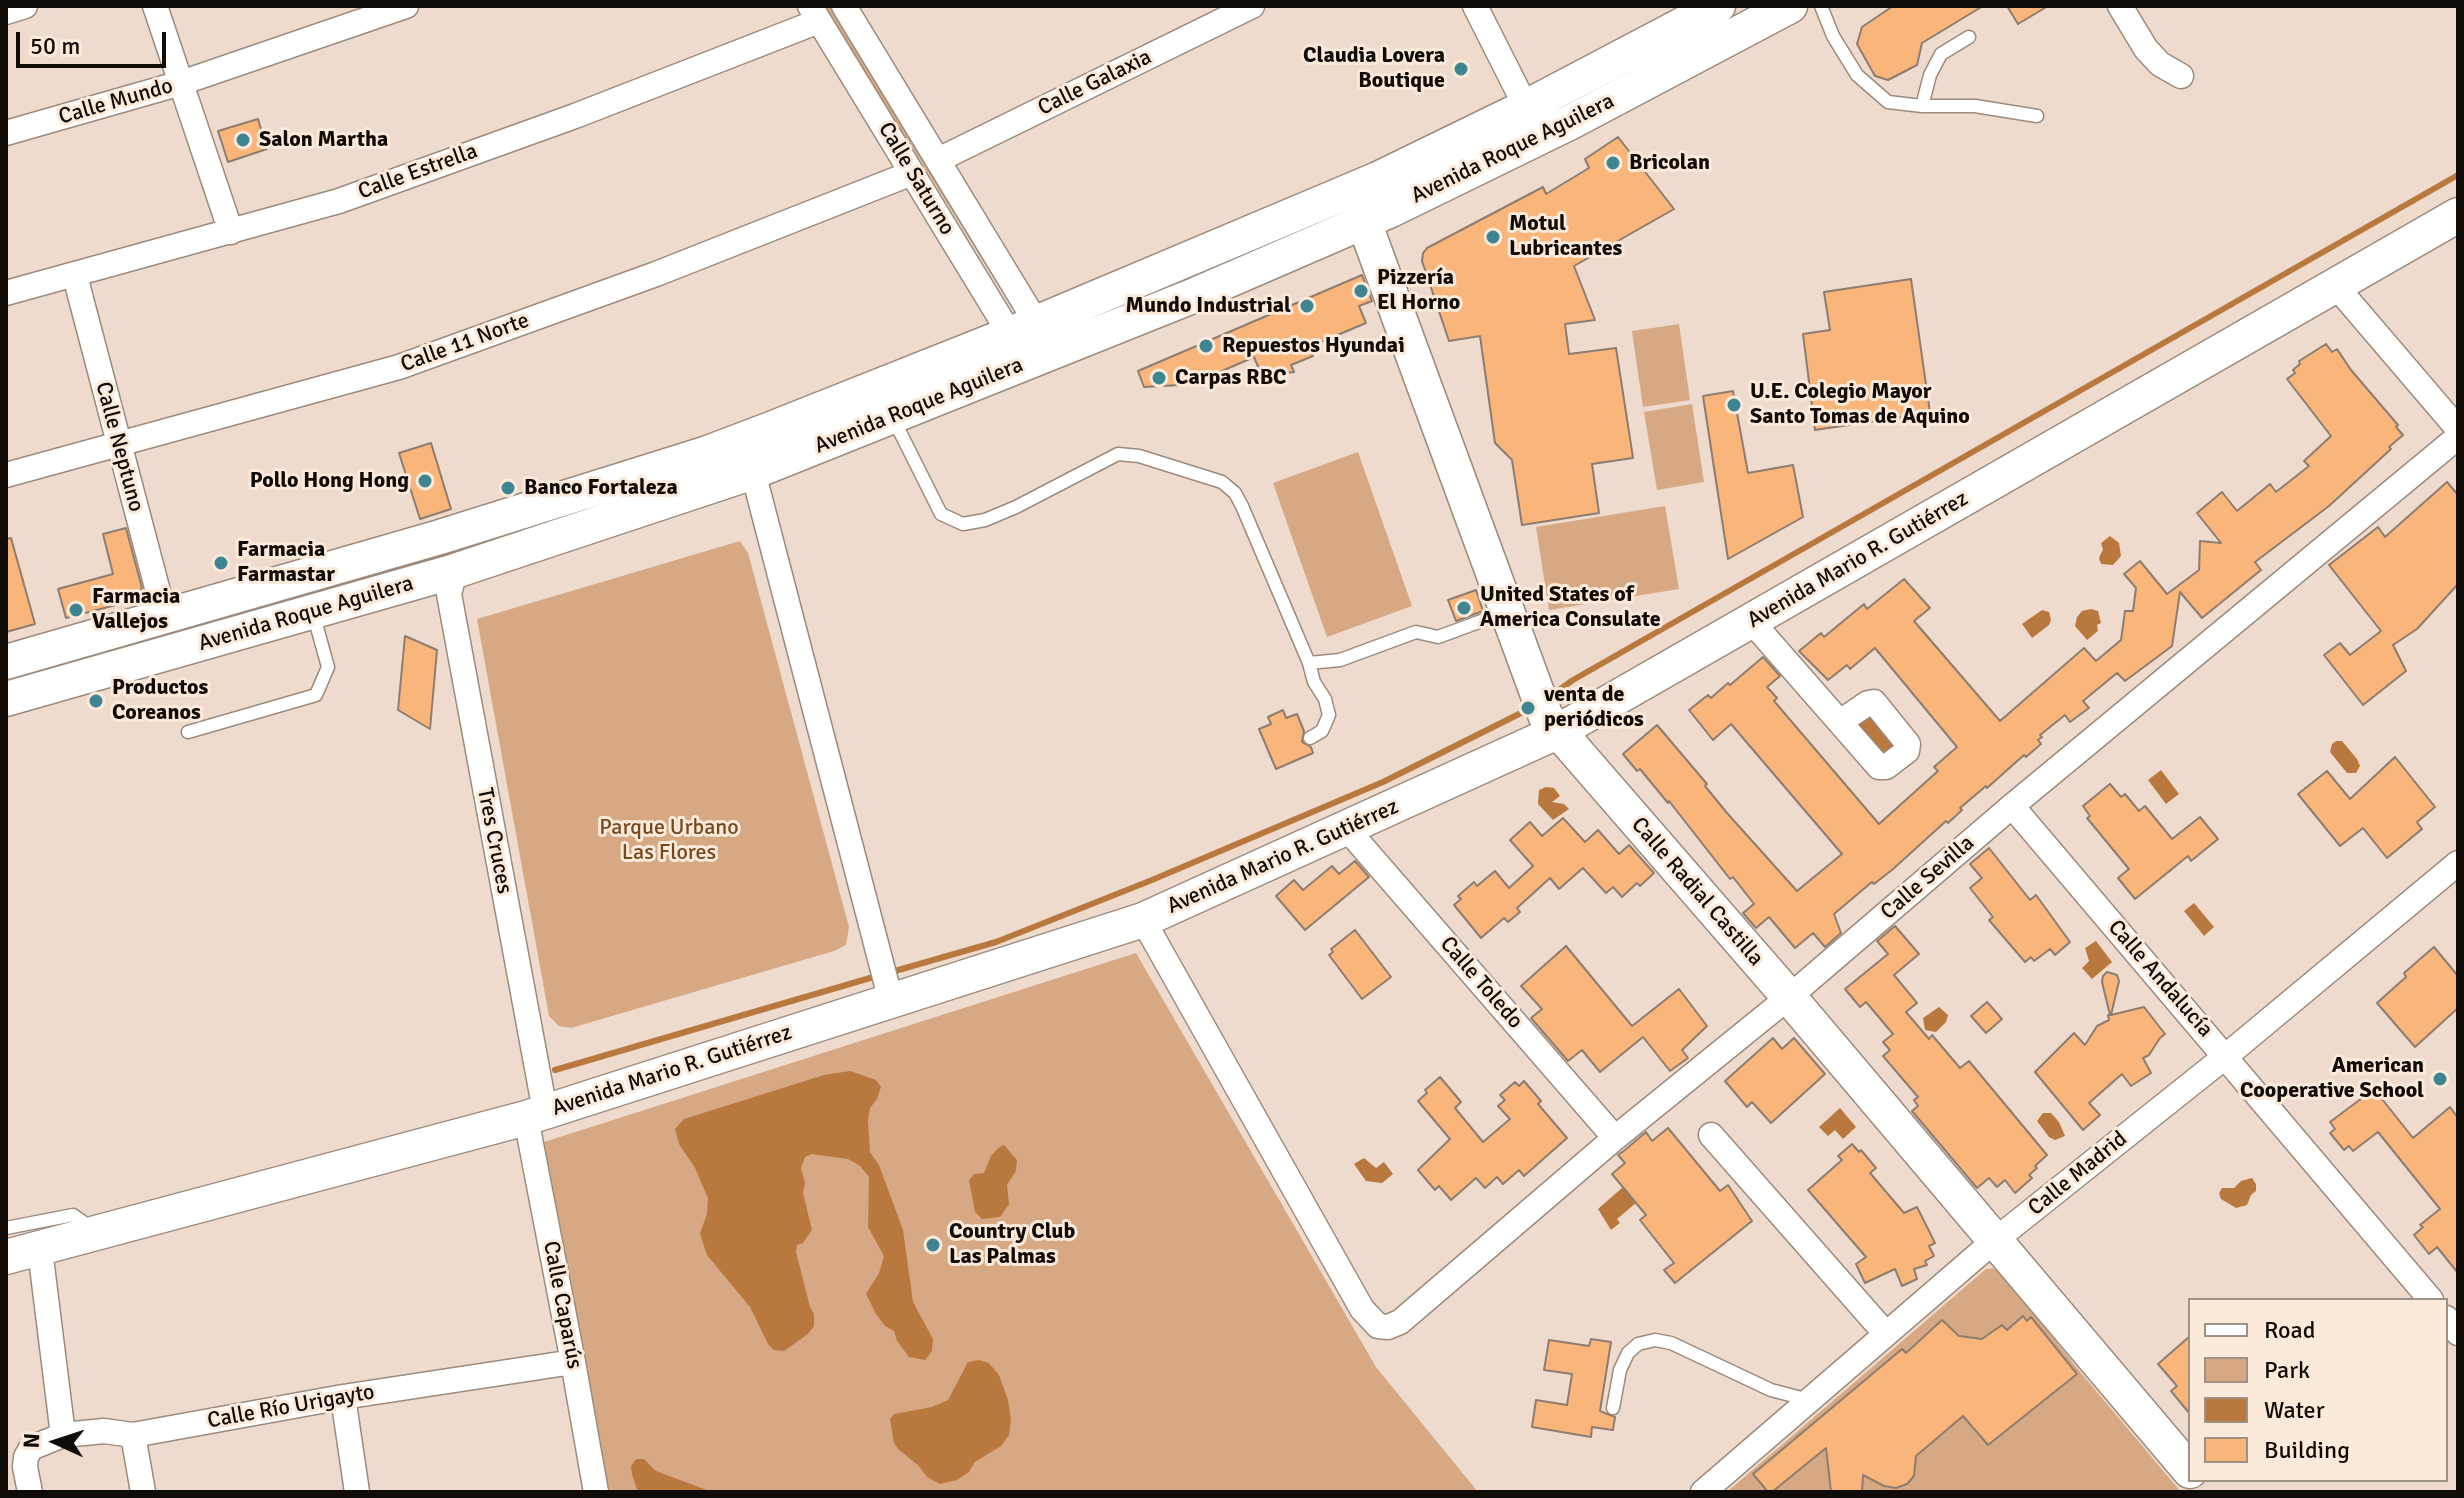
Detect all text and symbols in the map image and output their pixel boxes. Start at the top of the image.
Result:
scale bar [20,16,170,66]
text: 50 m [30,31,80,61]
place label: Claudia Lovera Boutique [1303,43,1445,94]
street label: Calle Galaxia [1034,44,1156,122]
marker: Claudia Lovera Boutique [1452,60,1470,78]
street label: Calle Mundo [56,73,176,131]
street label: Avenida Roque Aguilera [1407,88,1619,210]
street label: Calle Saturno [872,118,960,240]
place label: Salon Martha [259,127,388,153]
marker: Salon Martha [234,131,252,149]
street label: Calle Estrella [355,138,481,206]
place label: Bricolan [1629,150,1710,176]
marker: Bricolan [1604,154,1622,172]
place label: Motul Lubricantes [1509,211,1622,262]
marker: Motul Lubricantes [1484,228,1502,246]
place label: Pizzería El Horno [1377,265,1460,316]
marker: Pizzería El Horno [1352,282,1370,300]
place label: Mundo Industrial [1126,293,1291,319]
marker: Mundo Industrial [1298,297,1316,315]
street label: Calle 11 Norte [397,308,533,378]
place label: Repuestos Hyundai [1222,333,1405,359]
marker: Repuestos Hyundai [1197,337,1215,355]
street label: Avenida Roque Aguilera [811,352,1027,460]
place label: Carpas RBC [1175,365,1286,391]
marker: Carpas RBC [1150,369,1168,387]
street label: Calle Neptuno [89,379,149,515]
place label: U.E. Colegio Mayor Santo Tomas de Aquino [1750,379,1970,430]
marker: U.E. Colegio Mayor Santo Tomas de Aquino [1725,396,1743,414]
place label: Pollo Hong Hong [250,468,409,494]
marker: Pollo Hong Hong [416,472,434,490]
place label: Banco Fortaleza [524,475,678,501]
marker: Banco Fortaleza [499,479,517,497]
street label: Avenida Mario R. Gutiérrez [1743,486,1973,634]
place label: Farmacia Farmastar [237,537,335,588]
marker: Farmacia Farmastar [212,554,230,572]
street label: Avenida Roque Aguilera [195,571,417,657]
place label: United States of America Consulate [1480,582,1661,634]
place label: Farmacia Vallejos [92,584,180,636]
marker: United States of America Consulate [1455,599,1473,617]
marker: Farmacia Vallejos [67,601,85,619]
place label: Productos Coreanos [112,675,208,726]
place label: venta de periódicos [1544,682,1644,734]
marker: Productos Coreanos [87,692,105,710]
marker: venta de periódicos [1519,699,1537,717]
street label: Tres Cruces [471,786,517,896]
street label: Avenida Mario R. Gutiérrez [1163,794,1403,920]
street label: Calle Radial Castilla [1625,812,1769,972]
park label: Parque Urbano Las Flores [599,815,739,866]
street label: Calle Sevilla [1876,830,1980,926]
street label: Calle Andalucía [2102,915,2218,1043]
street label: Calle Toledo [1434,932,1528,1034]
street label: Avenida Mario R. Gutiérrez [549,1020,795,1122]
place label: American Cooperative School [2240,1053,2424,1104]
marker: American Cooperative School [2431,1070,2449,1088]
street label: Calle Madrid [2023,1126,2133,1222]
place label: Country Club Las Palmas [949,1219,1075,1270]
marker: Country Club Las Palmas [924,1236,942,1254]
street label: Calle Caparús [537,1239,587,1371]
legend [2188,1298,2448,1482]
text: Road [2264,1315,2315,1345]
text: Park [2264,1355,2310,1385]
street label: Calle Río Urigayto [205,1379,377,1435]
text: Water [2264,1395,2324,1425]
north arrow [16,1402,96,1482]
text: N [18,1432,45,1449]
text: Building [2264,1435,2350,1465]

